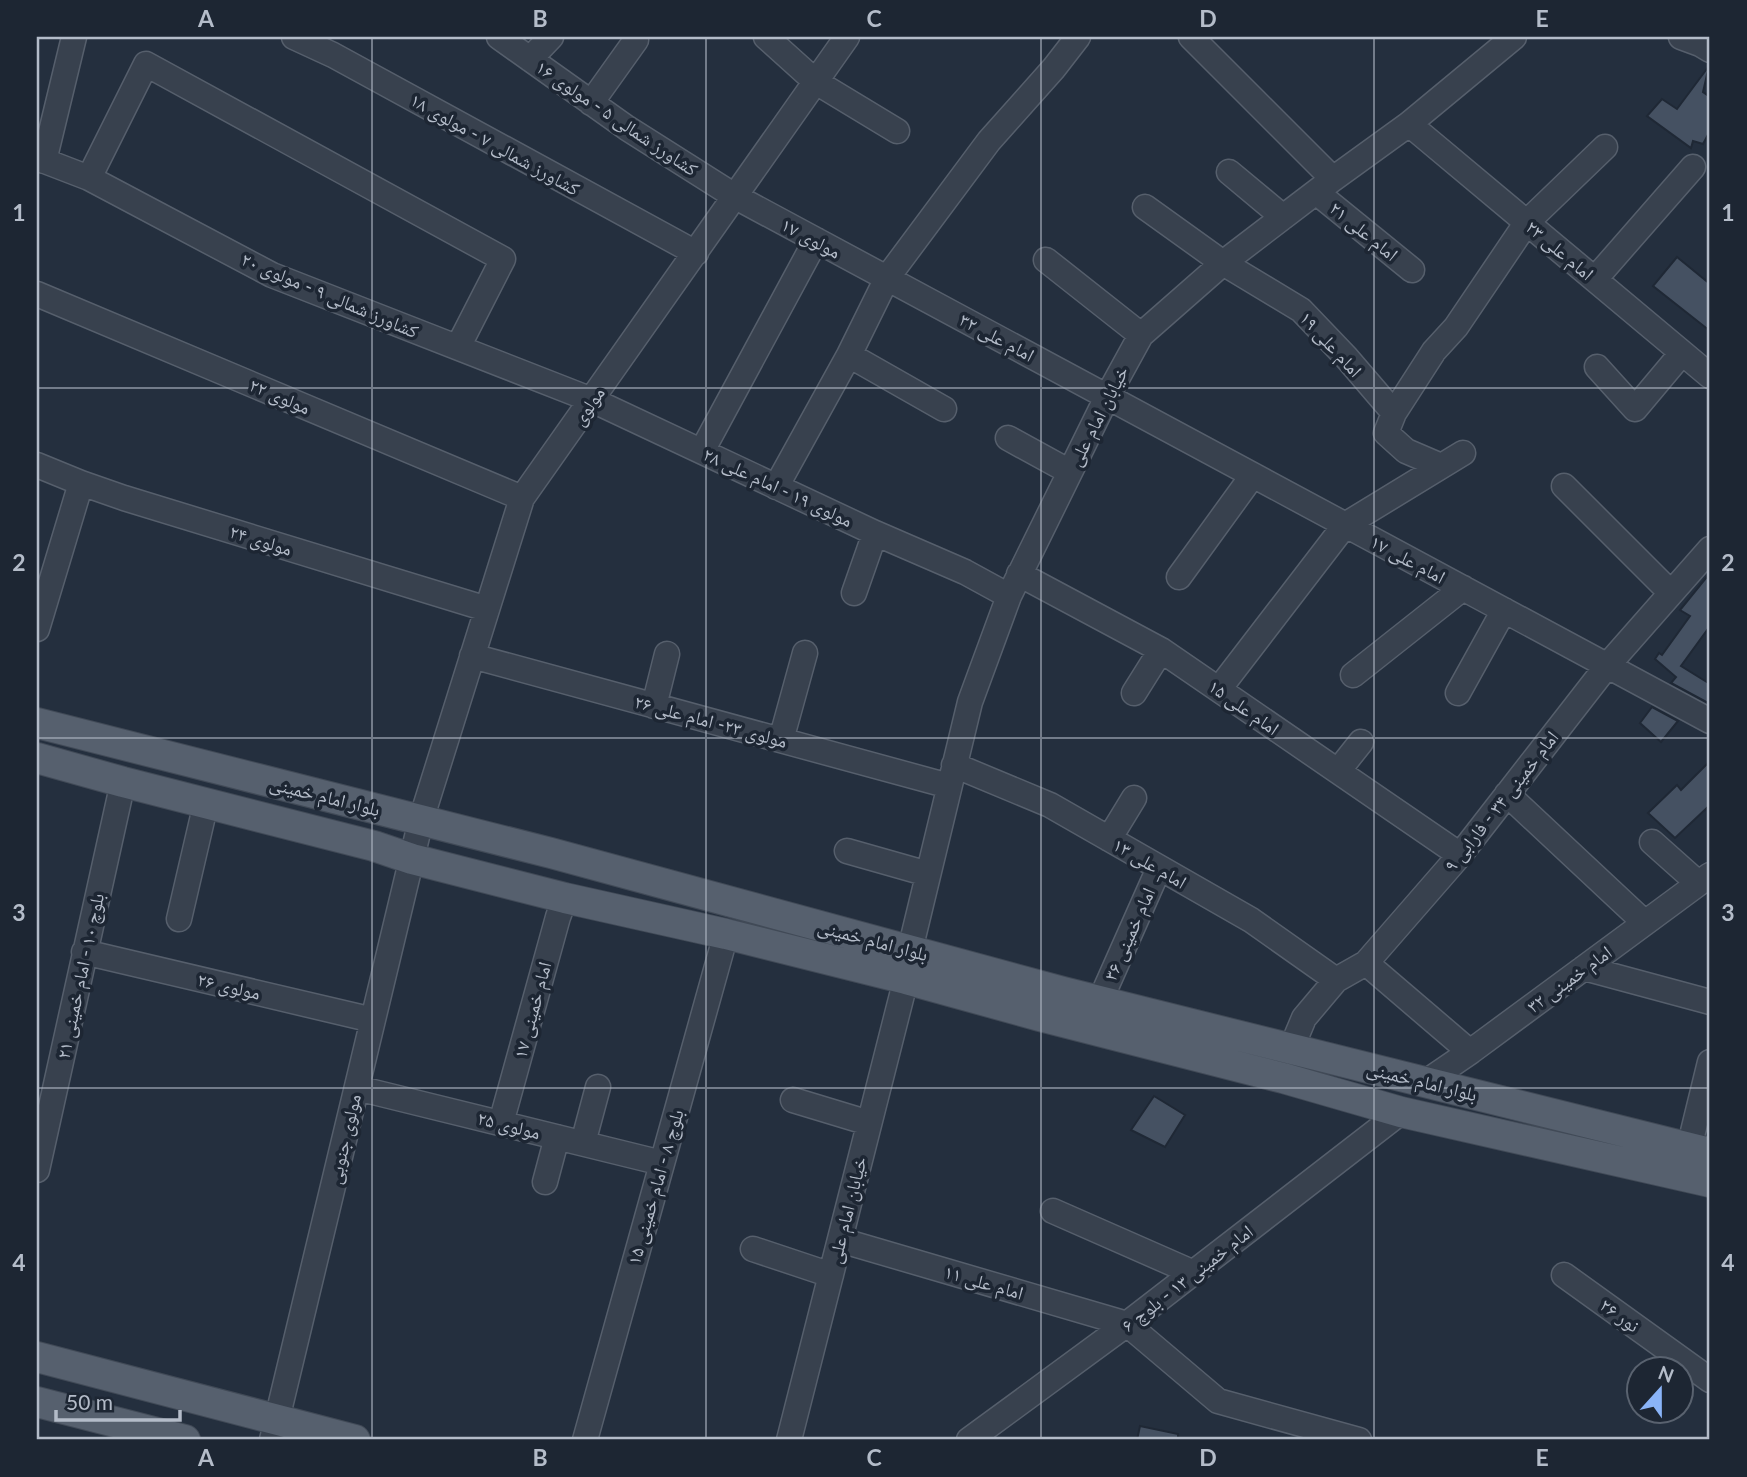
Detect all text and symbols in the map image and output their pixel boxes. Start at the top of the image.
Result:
text: A [197,4,215,32]
text: B [532,4,548,32]
text: C [866,4,882,32]
text: D [1199,4,1217,32]
text: E [1535,4,1549,32]
street label: کشاورز شمالی ۵ - مولوی ۱۶ [531,55,703,181]
street label: کشاورز شمالی ۷ - مولوی ۱۸ [406,87,584,201]
street label: امام علی ۲۱ [1324,196,1403,267]
text: 1 [12,198,26,226]
text: 1 [1721,198,1735,226]
street label: مولوی ۱۷ [777,212,845,264]
street label: امام علی ۲۳ [1520,215,1599,287]
street label: کشاورز شمالی ۹ - مولوی ۲۰ [238,247,422,343]
street label: امام علی ۱۹ [1293,306,1368,383]
street label: امام علی ۳۲ [954,307,1039,368]
street label: خیابان امام علی [1063,362,1135,471]
street label: مولوی ۲۲ [246,372,314,420]
street label: مولوی [566,382,610,430]
street label: مولوی ۱۹ - امام علی ۲۸ [699,442,857,534]
street label: مولوی ۲۴ [227,519,295,561]
street label: امام علی ۱۷ [1365,529,1450,590]
text: 2 [12,548,26,576]
text: 2 [1721,548,1735,576]
street label: امام علی ۱۵ [1203,674,1284,742]
street label: مولوی ۲۳- امام علی ۲۶ [631,689,790,755]
street label: امام خمینی ۳۴ - فارابی ۹ [1438,726,1565,878]
street label: بلوار امام خمینی [267,771,383,823]
street label: امام علی ۱۳ [1108,832,1191,895]
street label: امام خمینی ۳۶ [1098,884,1162,985]
street label: بلوچ ۱۰ - امام خمینی ۲۱ [51,891,111,1062]
text: 3 [12,898,26,926]
text: 3 [1721,898,1735,926]
street label: بلوار امام خمینی [815,914,931,968]
street label: امام خمینی ۳۲ [1522,940,1617,1020]
street label: امام خمینی ۱۷ [508,959,558,1062]
street label: مولوی ۲۶ [195,967,263,1005]
street label: بلوار امام خمینی [1364,1056,1480,1108]
street label: مولوی جنوبی [322,1092,366,1186]
street label: مولوی ۲۵ [475,1106,543,1144]
street label: بلوچ ۸ - امام خمینی ۱۵ [621,1107,691,1268]
street label: خیابان امام علی [822,1154,874,1266]
street label: امام خمینی ۱۳ - بلوچ ۶ [1116,1219,1259,1338]
text: 4 [12,1248,26,1276]
text: 4 [1721,1248,1735,1276]
street label: امام علی ۱۱ [941,1259,1026,1307]
street label: نور ۲۶ [1595,1293,1645,1337]
north arrow [1624,1354,1694,1424]
text: N [1655,1360,1677,1387]
scale bar [56,1379,180,1423]
text: 50 m [66,1389,113,1414]
text: A [197,1443,215,1471]
text: B [532,1443,548,1471]
text: C [866,1443,882,1471]
text: D [1199,1443,1217,1471]
text: E [1535,1443,1549,1471]

